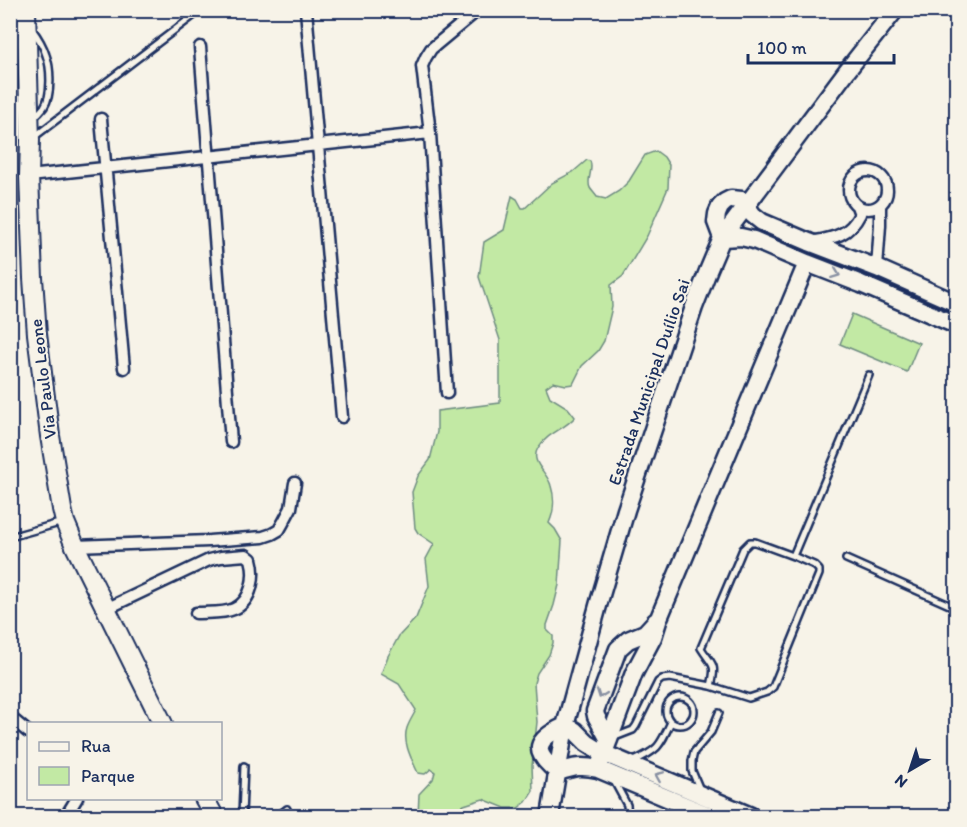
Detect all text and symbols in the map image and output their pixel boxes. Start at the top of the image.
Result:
scale bar [748,27,894,65]
text: 100 m [757,37,807,59]
one-way arrow [830,267,841,279]
street label: Estrada Municipal Duílio Sai [603,276,695,488]
street label: Via Paulo Leone [25,318,61,440]
one-way arrow [596,688,609,699]
legend [27,722,222,800]
text: Rua [81,735,111,757]
north arrow [880,740,940,800]
text: Parque [81,765,135,787]
text: N [891,770,911,792]
one-way arrow [655,771,666,783]

